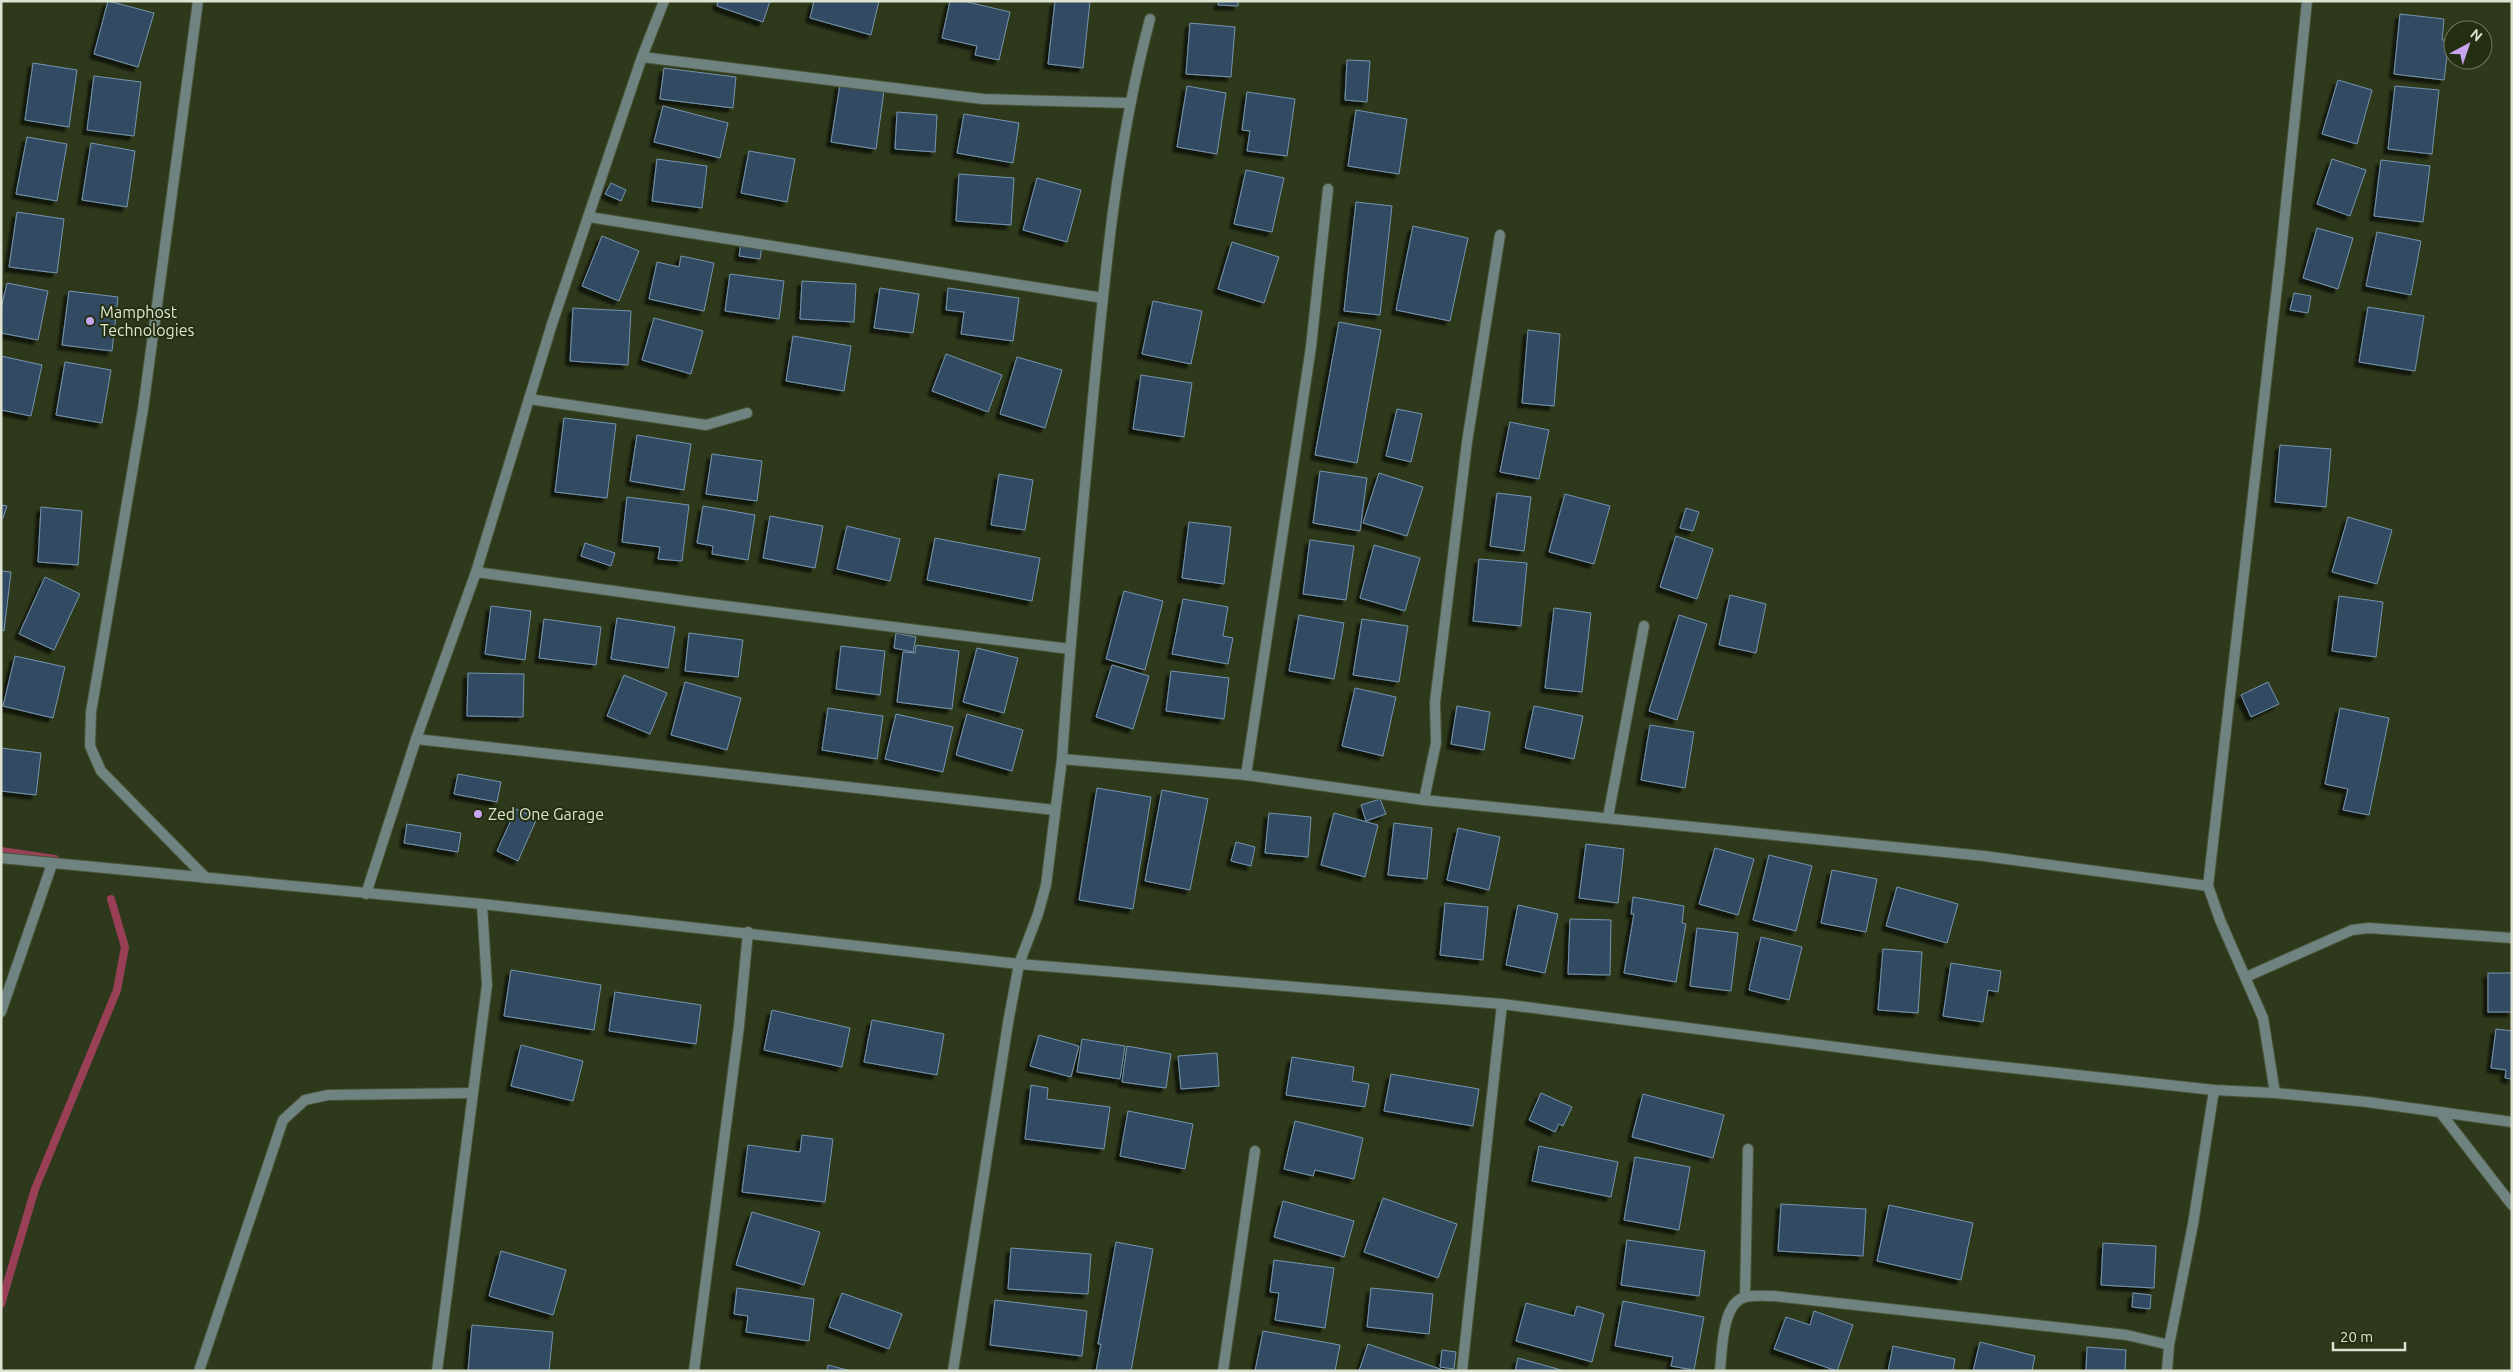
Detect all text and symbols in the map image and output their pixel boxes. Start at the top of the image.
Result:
north arrow [2443,20,2493,70]
text: N [2467,26,2486,45]
place label: Mamphost Technologies [100,303,195,339]
marker: Mamphost Technologies [84,315,96,327]
place label: Zed One Garage [488,805,604,823]
marker: Zed One Garage [472,808,484,820]
scale bar [2333,1320,2406,1352]
text: 20 m [2340,1328,2373,1345]

